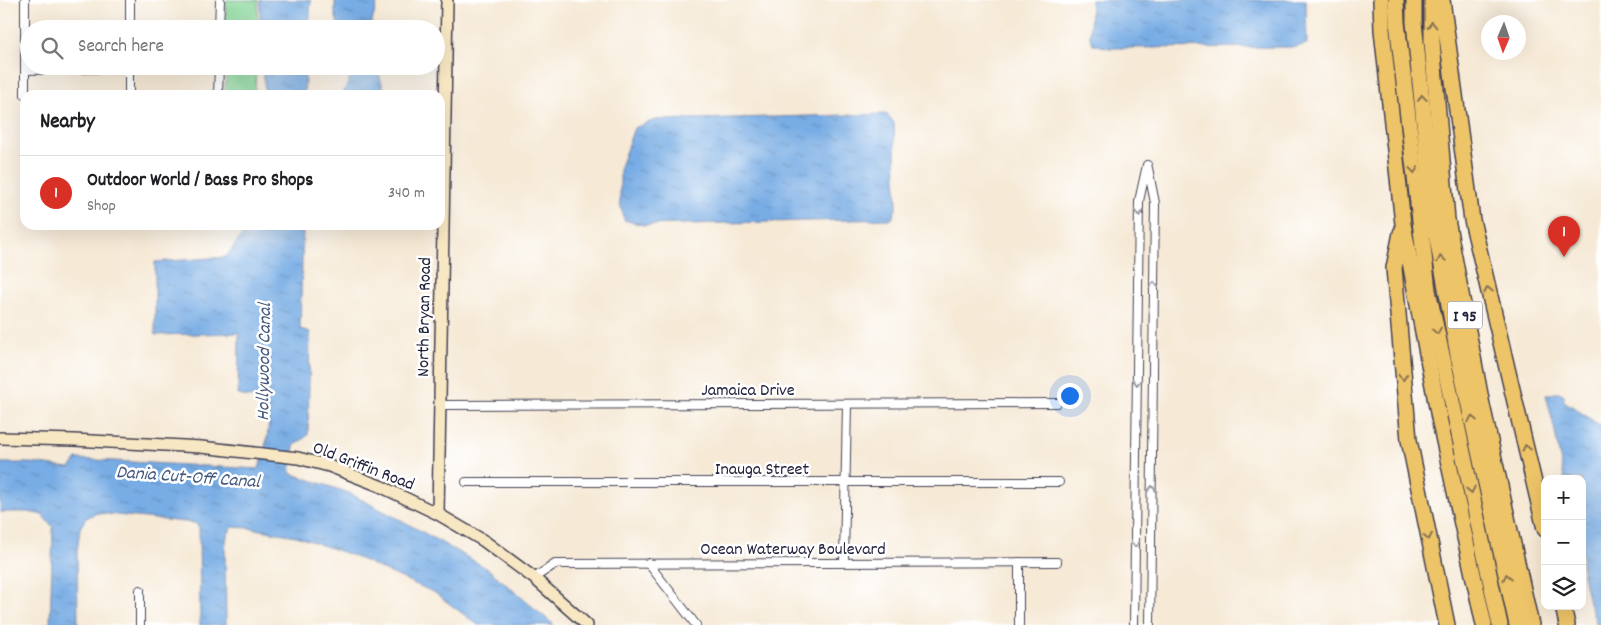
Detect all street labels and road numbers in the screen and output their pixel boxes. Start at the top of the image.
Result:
street label: North Bryan Road [412,257,439,377]
road number: I 95 [1448,302,1482,328]
street label: Jamaica Drive [701,379,795,404]
street label: Old Griffin Road [309,436,418,498]
street label: Inauga Street [715,458,809,483]
street label: Ocean Waterway Boulevard [700,538,886,563]

